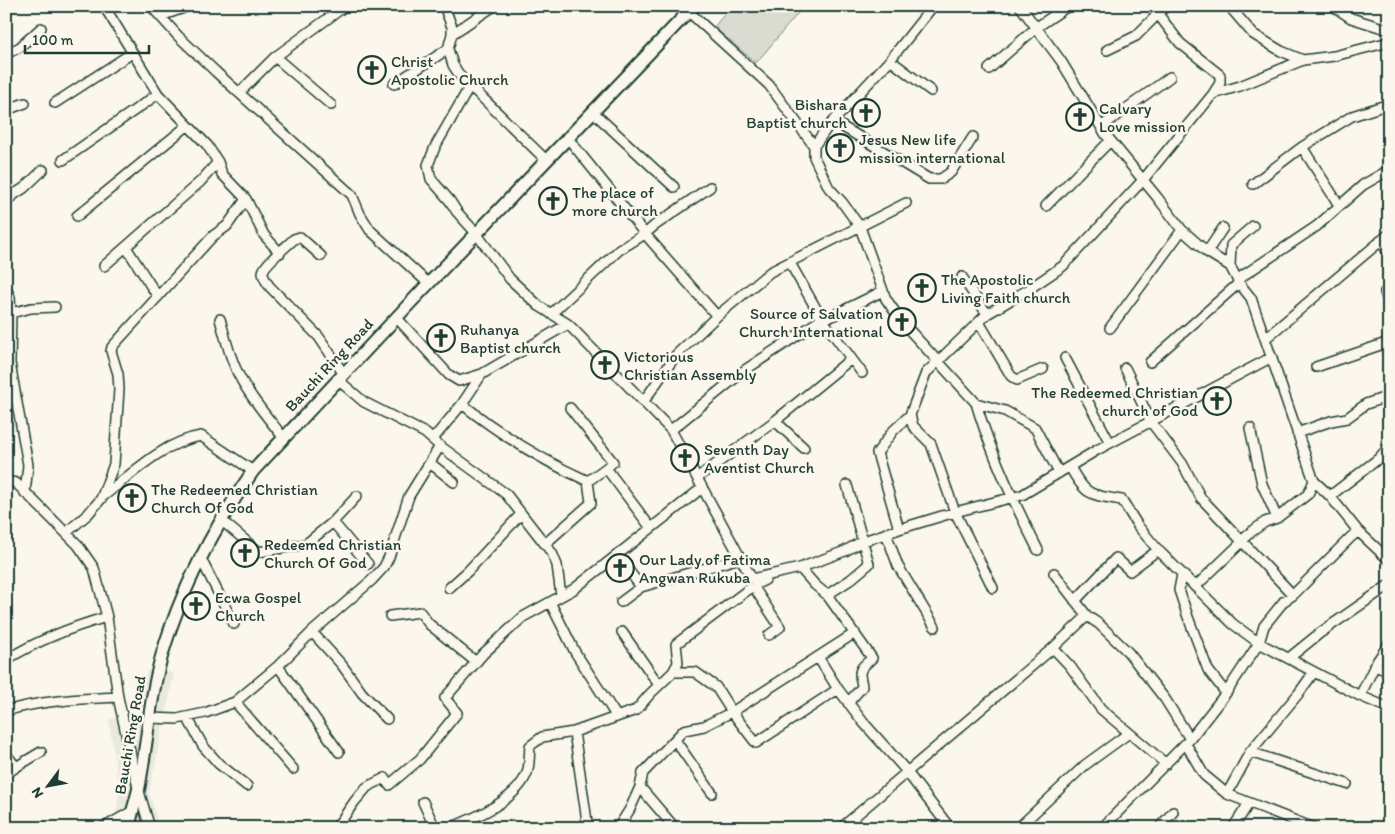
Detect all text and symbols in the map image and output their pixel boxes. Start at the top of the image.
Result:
scale bar [25,22,149,54]
text: 100 m [32,31,74,49]
place label: Christ Apostolic Church [391,52,509,89]
church icon: Christ Apostolic Church [357,55,387,85]
place label: Bishara Baptist church [746,95,848,132]
church icon: Bishara Baptist church [851,98,881,128]
place label: Calvary Love mission [1099,99,1186,136]
church icon: Calvary Love mission [1065,102,1095,132]
place label: Jesus New life mission international [859,130,1006,167]
church icon: Jesus New life mission international [825,133,855,163]
place label: The place of more church [572,183,658,220]
church icon: The place of more church [538,186,568,216]
place label: The Apostolic Living Faith church [941,270,1071,307]
church icon: The Apostolic Living Faith church [907,273,937,303]
place label: Source of Salvation Church International [739,304,883,341]
church icon: Source of Salvation Church International [887,307,917,337]
street label: Bauchi Ring Road [281,314,377,415]
place label: Ruhanya Baptist church [460,320,561,357]
church icon: Ruhanya Baptist church [426,323,456,353]
place label: Victorious Christian Assembly [624,347,757,384]
church icon: Victorious Christian Assembly [590,350,620,380]
place label: The Redeemed Christian church of God [1031,383,1198,420]
church icon: The Redeemed Christian church of God [1202,386,1232,416]
place label: Seventh Day Aventist Church [704,440,815,477]
church icon: Seventh Day Aventist Church [670,443,700,473]
place label: The Redeemed Christian Church Of God [151,480,318,517]
church icon: The Redeemed Christian Church Of God [117,483,147,513]
place label: Redeemed Christian Church Of God [264,535,402,572]
church icon: Redeemed Christian Church Of God [230,538,260,568]
place label: Our Lady of Fatima Angwan Rukuba [639,550,771,587]
church icon: Our Lady of Fatima Angwan Rukuba [605,553,635,583]
place label: Ecwa Gospel Church [215,588,302,625]
church icon: Ecwa Gospel Church [181,591,211,621]
street label: Bauchi Ring Road [110,674,150,796]
north arrow [22,762,72,812]
text: N [28,784,47,801]

